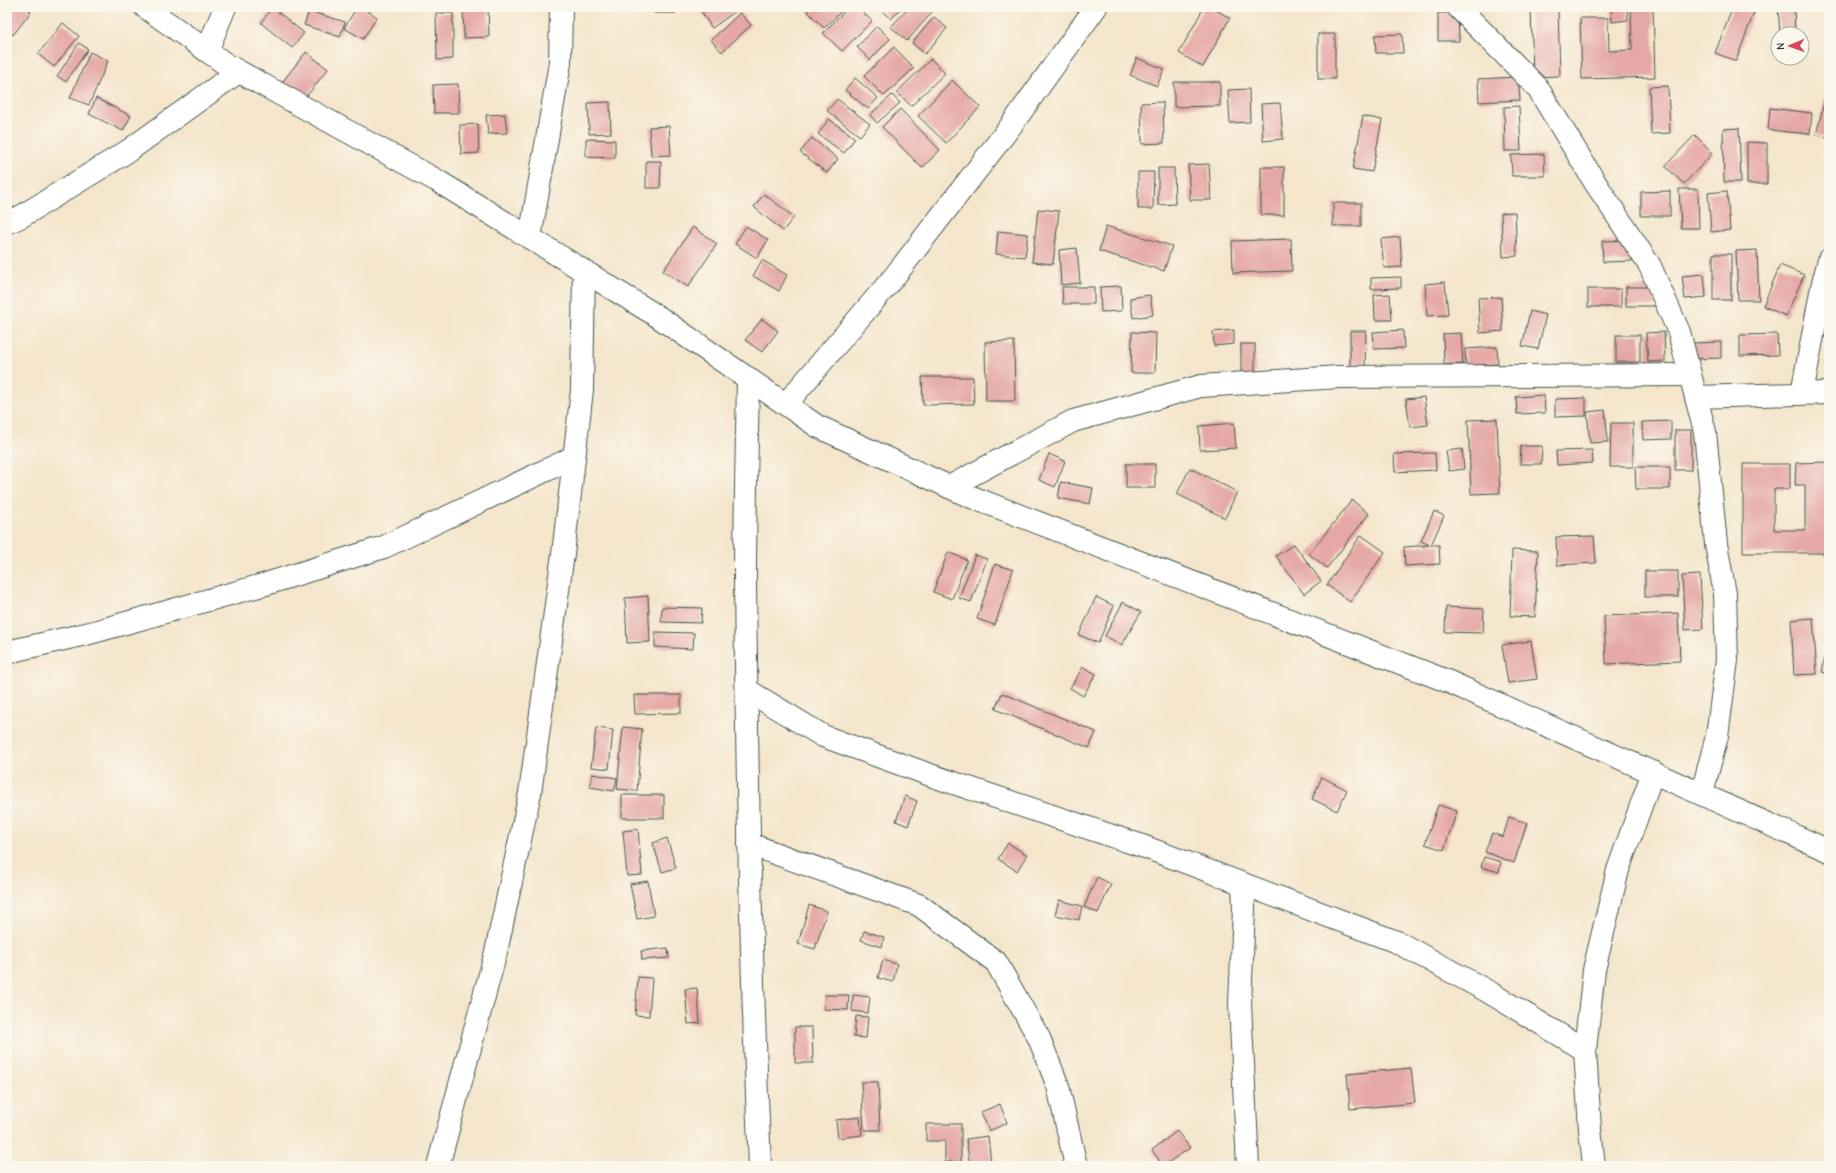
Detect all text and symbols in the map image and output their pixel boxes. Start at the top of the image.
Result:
north arrow [1770,26,1810,66]
text: N [1774,43,1787,50]

